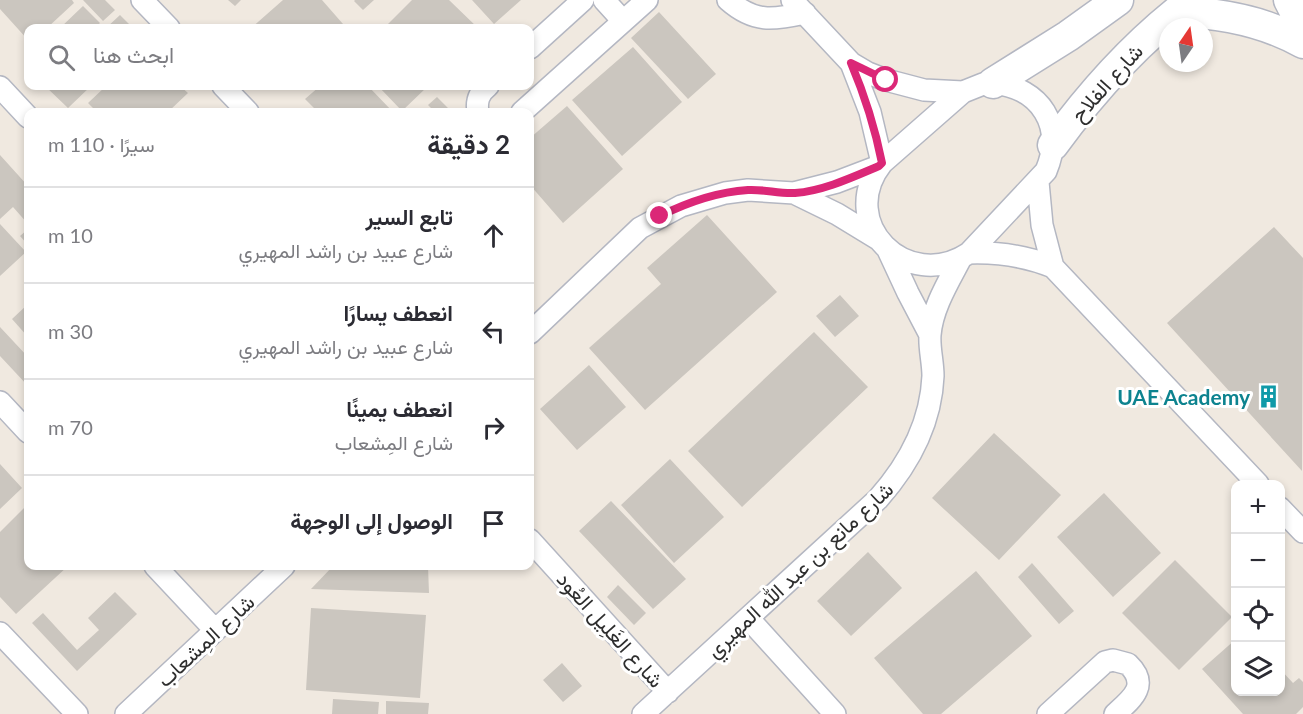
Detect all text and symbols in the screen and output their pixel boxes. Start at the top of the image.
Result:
north arrow [1159,18,1213,72]
search box [24,24,534,90]
street label: شارع الفلاح [1065,38,1150,128]
icon: search [45,41,78,74]
text: ابحث هنا [93,41,174,68]
route start [872,66,898,92]
text: 2 دقيقة [427,128,510,160]
text: سيرًا · 110 m [48,132,155,156]
route end [646,202,672,228]
text: تابع السير [366,203,453,230]
icon: ahead [477,219,510,252]
text: 10 m [48,223,93,247]
text: شارع عبيد بن راشد المهيري [239,238,453,262]
text: انعطف يسارًا [344,299,453,326]
icon: left [477,315,510,348]
text: 30 m [48,319,93,343]
text: شارع عبيد بن راشد المهيري [239,334,453,358]
building icon: UAE Academy [1255,383,1281,409]
place label: UAE Academy [1117,384,1251,409]
text: انعطف يمينًا [346,395,453,422]
icon: right [477,411,510,444]
text: 70 m [48,415,93,439]
text: شارع المِشعاب [335,430,453,454]
street label: شارع مانع بن عبد الله المهيري [700,476,902,667]
map controls [1231,480,1285,696]
button: + [1231,480,1285,534]
text: الوصول إلى الوجهة [290,507,453,534]
icon: arrive [477,507,510,540]
button: − [1231,534,1285,588]
street label: شارع الغَلِيل العُود [550,566,670,694]
button: locate [1231,588,1285,642]
street label: شارع المِشعاب [151,589,261,694]
button: layers [1231,642,1285,696]

